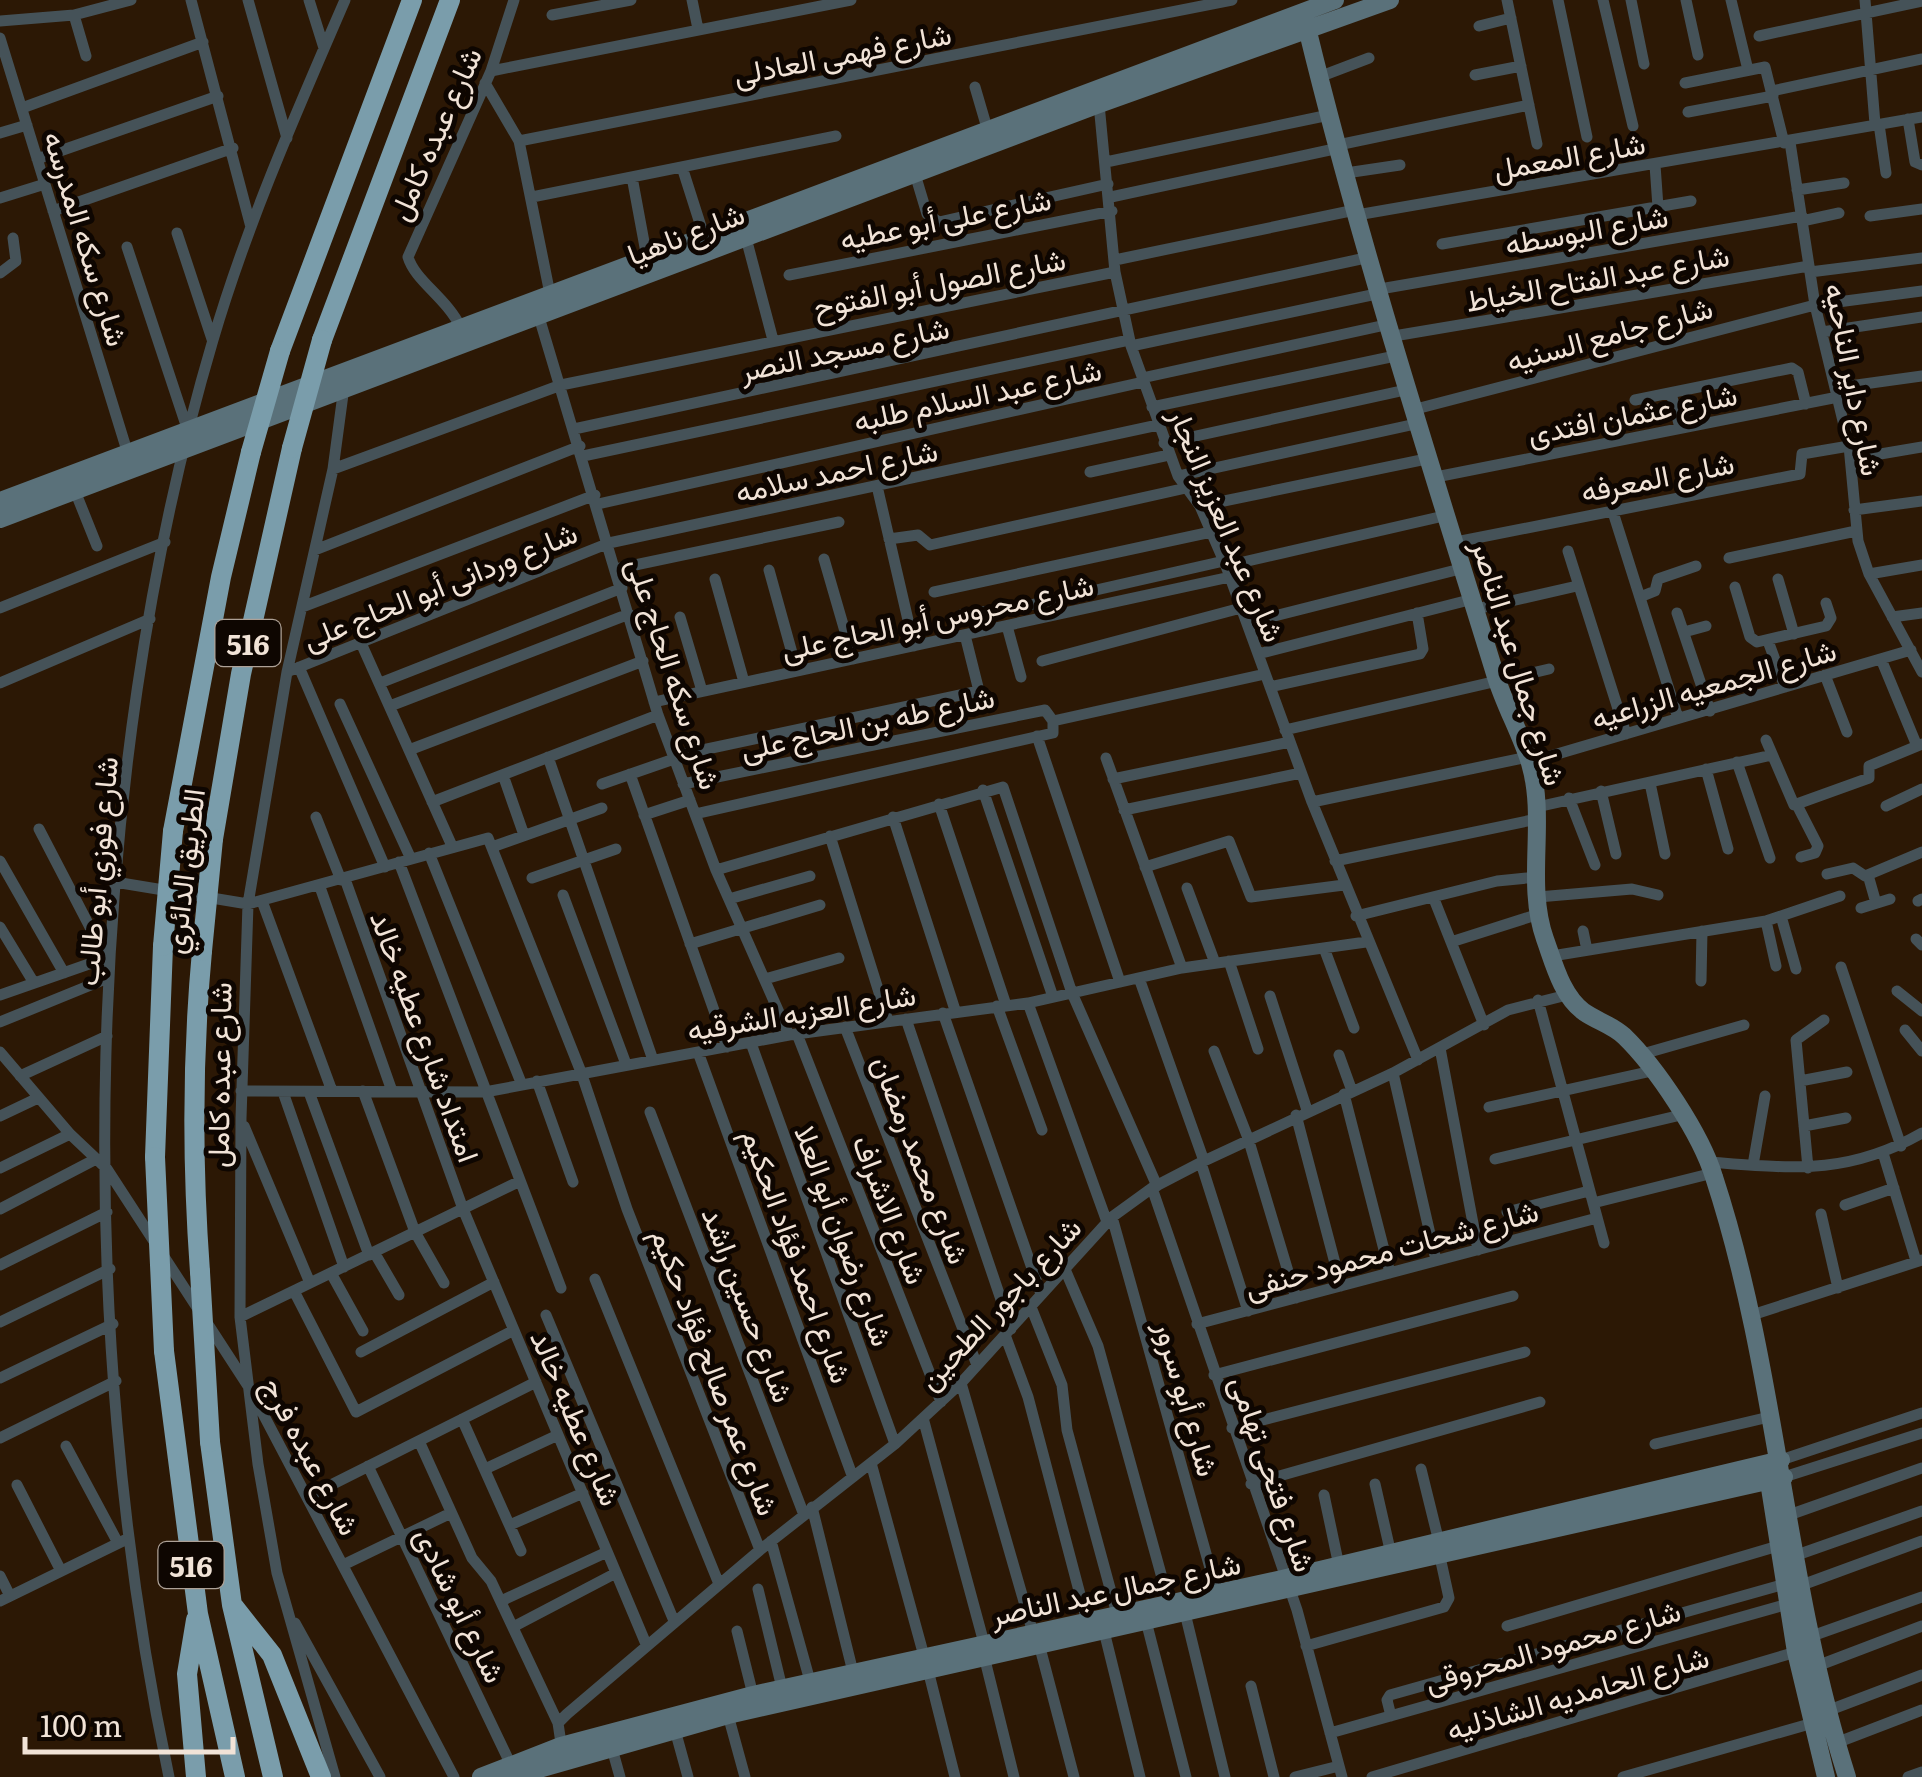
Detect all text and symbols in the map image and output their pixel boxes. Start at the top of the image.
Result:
street label: شارع فهمى العادلى [729,9,955,96]
street label: شارع عبده كامل [375,39,492,227]
street label: شارع المعمل [1490,119,1649,190]
street label: شارع سكه المدرسه [33,125,142,351]
street label: شارع على أبو عطيه [836,175,1055,260]
street label: شارع ناهيا [620,190,750,275]
street label: شارع البوسطه [1501,192,1671,265]
street label: شارع عبد الفتاح الخياط [1462,231,1733,322]
street label: شارع الصول أبو الفتوح [809,235,1069,328]
street label: شارع داير الناحيه [1815,279,1896,479]
street label: شارع جامع السنيه [1501,283,1717,382]
street label: شارع مسجد النصر [734,303,953,392]
street label: شارع عبد السلام طلبه [849,345,1105,442]
street label: شارع عثمان افتدى [1523,370,1741,455]
street label: شارع عبد العزيز النجار [1158,399,1298,648]
street label: شارع احمد سلامه [731,426,941,513]
street label: شارع المعرفه [1577,439,1738,512]
street label: شارع وردانى أبو الحاج على [295,509,583,660]
street label: شارع جمال عبد الناصر [1461,533,1579,791]
street label: شارع سكه الحاج على [617,551,734,795]
street label: شارع محروس أبو الحاج على [777,560,1098,671]
road number: 516 [216,620,280,666]
street label: شارع الجمعيه الزراعيه [1585,626,1841,739]
street label: شارع طه بن الحاج على [736,673,998,770]
street label: شارع فوزي أبو طالب [63,755,132,988]
street label: الطريق الدائري [150,786,219,957]
street label: امتداد شارع عطيه خالد [360,904,493,1168]
street label: شارع العزبه الشرقيه [683,970,919,1051]
street label: شارع عبده كامل [193,982,242,1168]
street label: شارع محمد رمضان [862,1049,983,1270]
street label: شارع رضوان أبو العلا [785,1118,906,1352]
street label: شارع احمد فؤاد الحكيم [732,1121,866,1389]
street label: شارع الاشراف [842,1128,941,1290]
street label: شارع شحات محمود حنفى [1239,1187,1543,1308]
street label: شارع حسين راشد [692,1200,807,1408]
street label: شارع باجور الطحين [906,1206,1091,1399]
street label: شارع عمر صالح فؤاد حكيم [641,1221,792,1521]
street label: شارع أبو سرور [1145,1314,1232,1481]
street label: شارع عطيه خالد [520,1322,635,1512]
street label: شارع عبده فرج [252,1368,373,1542]
street label: شارع فتحى تهامى [1220,1369,1329,1577]
street label: شارع أبو شادى [404,1519,519,1690]
street label: شارع جمال عبد الناصر [985,1539,1244,1636]
road number: 516 [158,1542,224,1588]
street label: شارع محمود المحروقى [1419,1586,1686,1703]
street label: شارع الحامديه الشاذليه [1441,1632,1714,1751]
scale bar [25,1692,232,1754]
text: 100 m [40,1702,122,1746]

